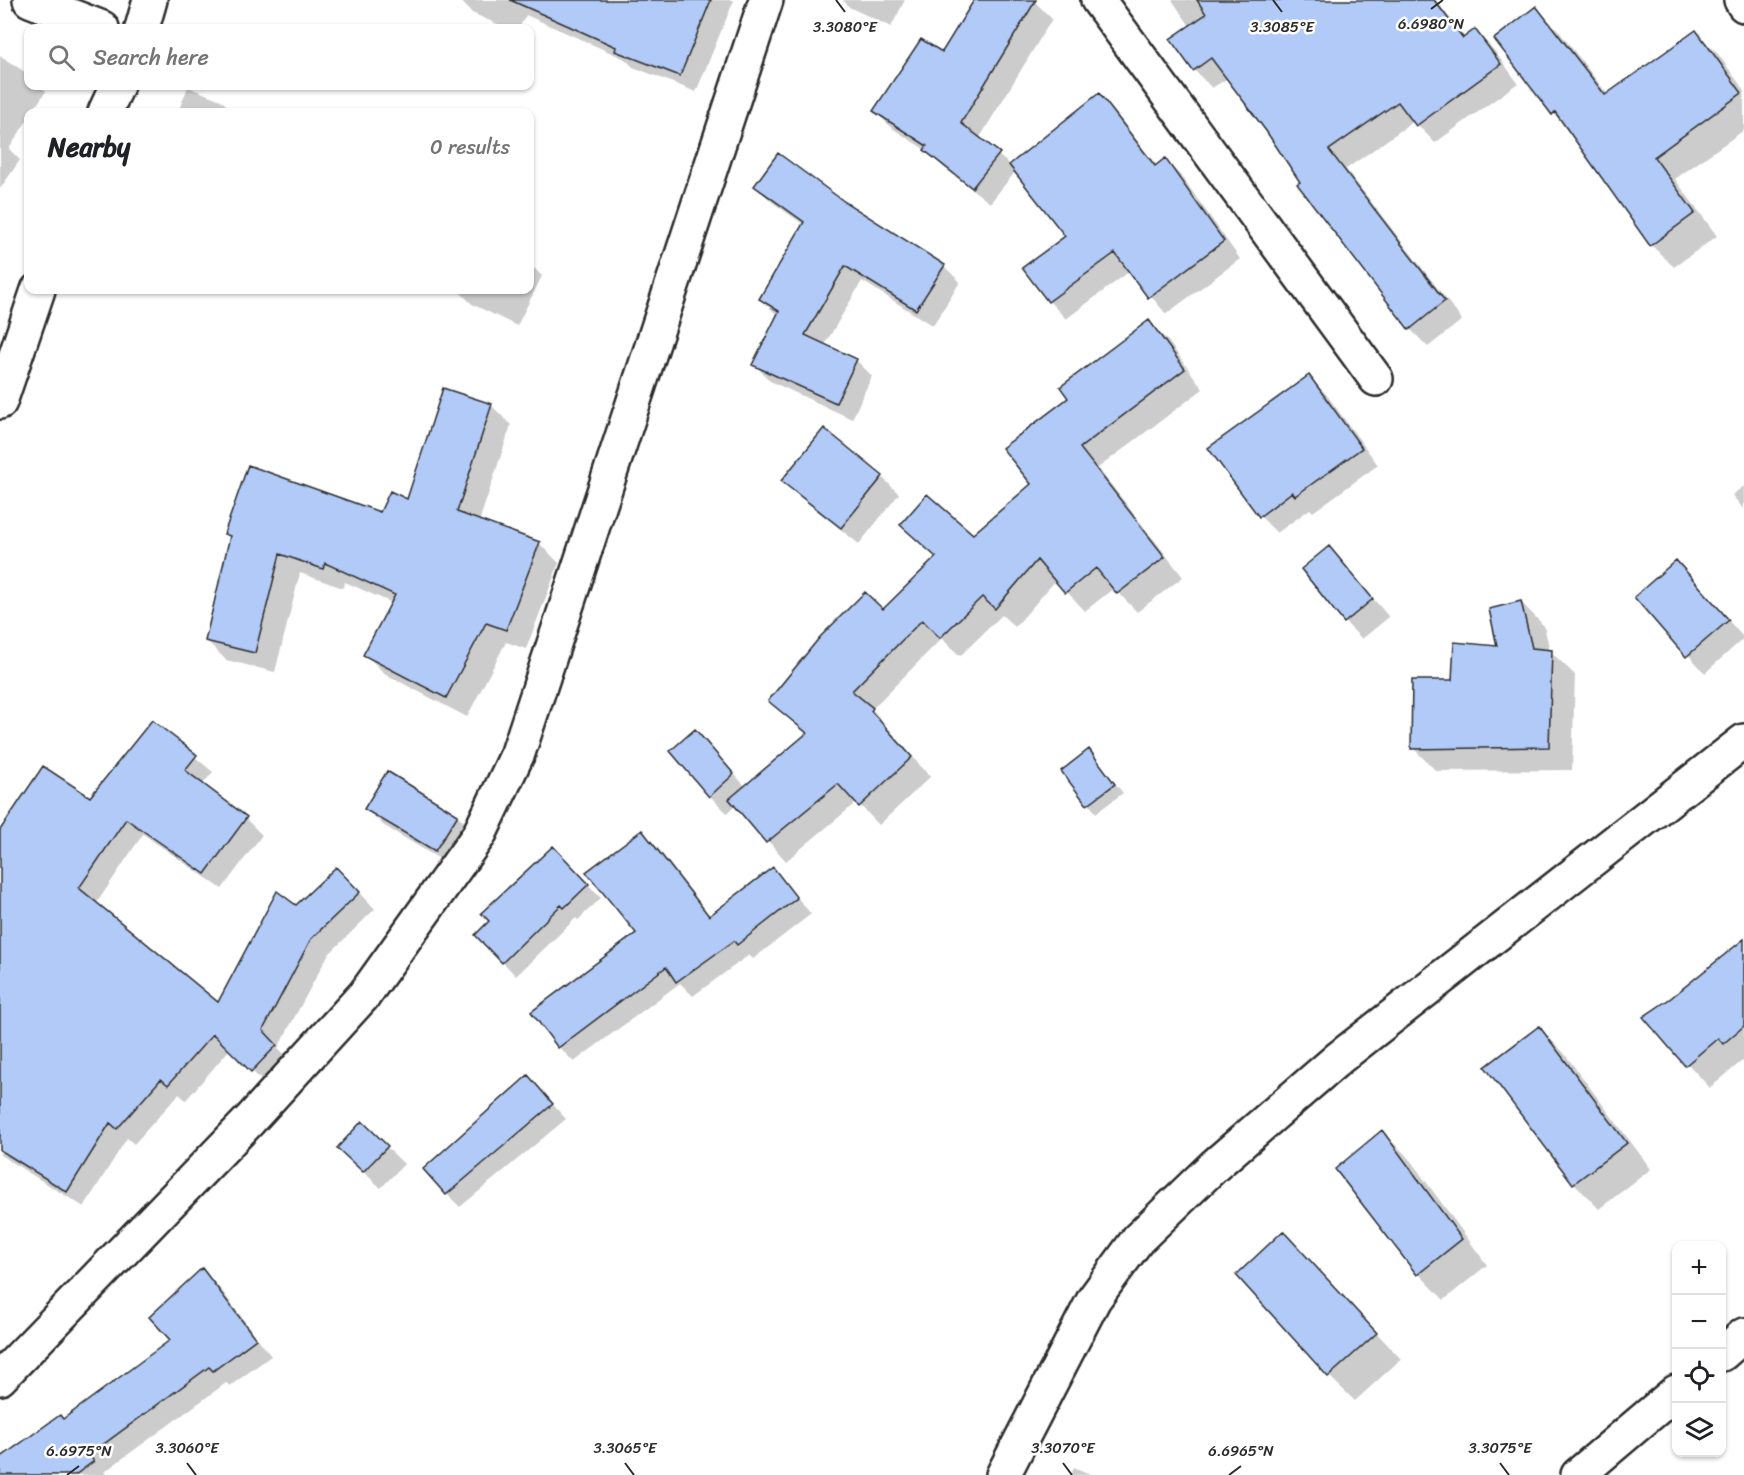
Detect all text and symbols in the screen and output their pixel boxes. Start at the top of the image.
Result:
text: 6.6980°N [1398,11,1465,37]
text: 3.3080°E [813,14,879,40]
text: 3.3085°E [1250,14,1315,40]
search box [24,24,534,90]
text: Search here [93,38,209,77]
icon: search [45,41,78,74]
text: Nearby [48,124,130,170]
text: 0 results [430,130,510,165]
map controls [1672,1241,1726,1457]
button: + [1672,1241,1726,1295]
button: − [1672,1295,1726,1349]
button: locate [1672,1349,1726,1403]
button: layers [1672,1403,1726,1457]
text: 3.3060°E [155,1435,220,1461]
text: 3.3065°E [594,1435,658,1461]
text: 3.3070°E [1031,1435,1096,1461]
text: 3.3075°E [1469,1435,1533,1461]
text: 6.6975°N [46,1438,112,1464]
text: 6.6965°N [1208,1438,1274,1464]

